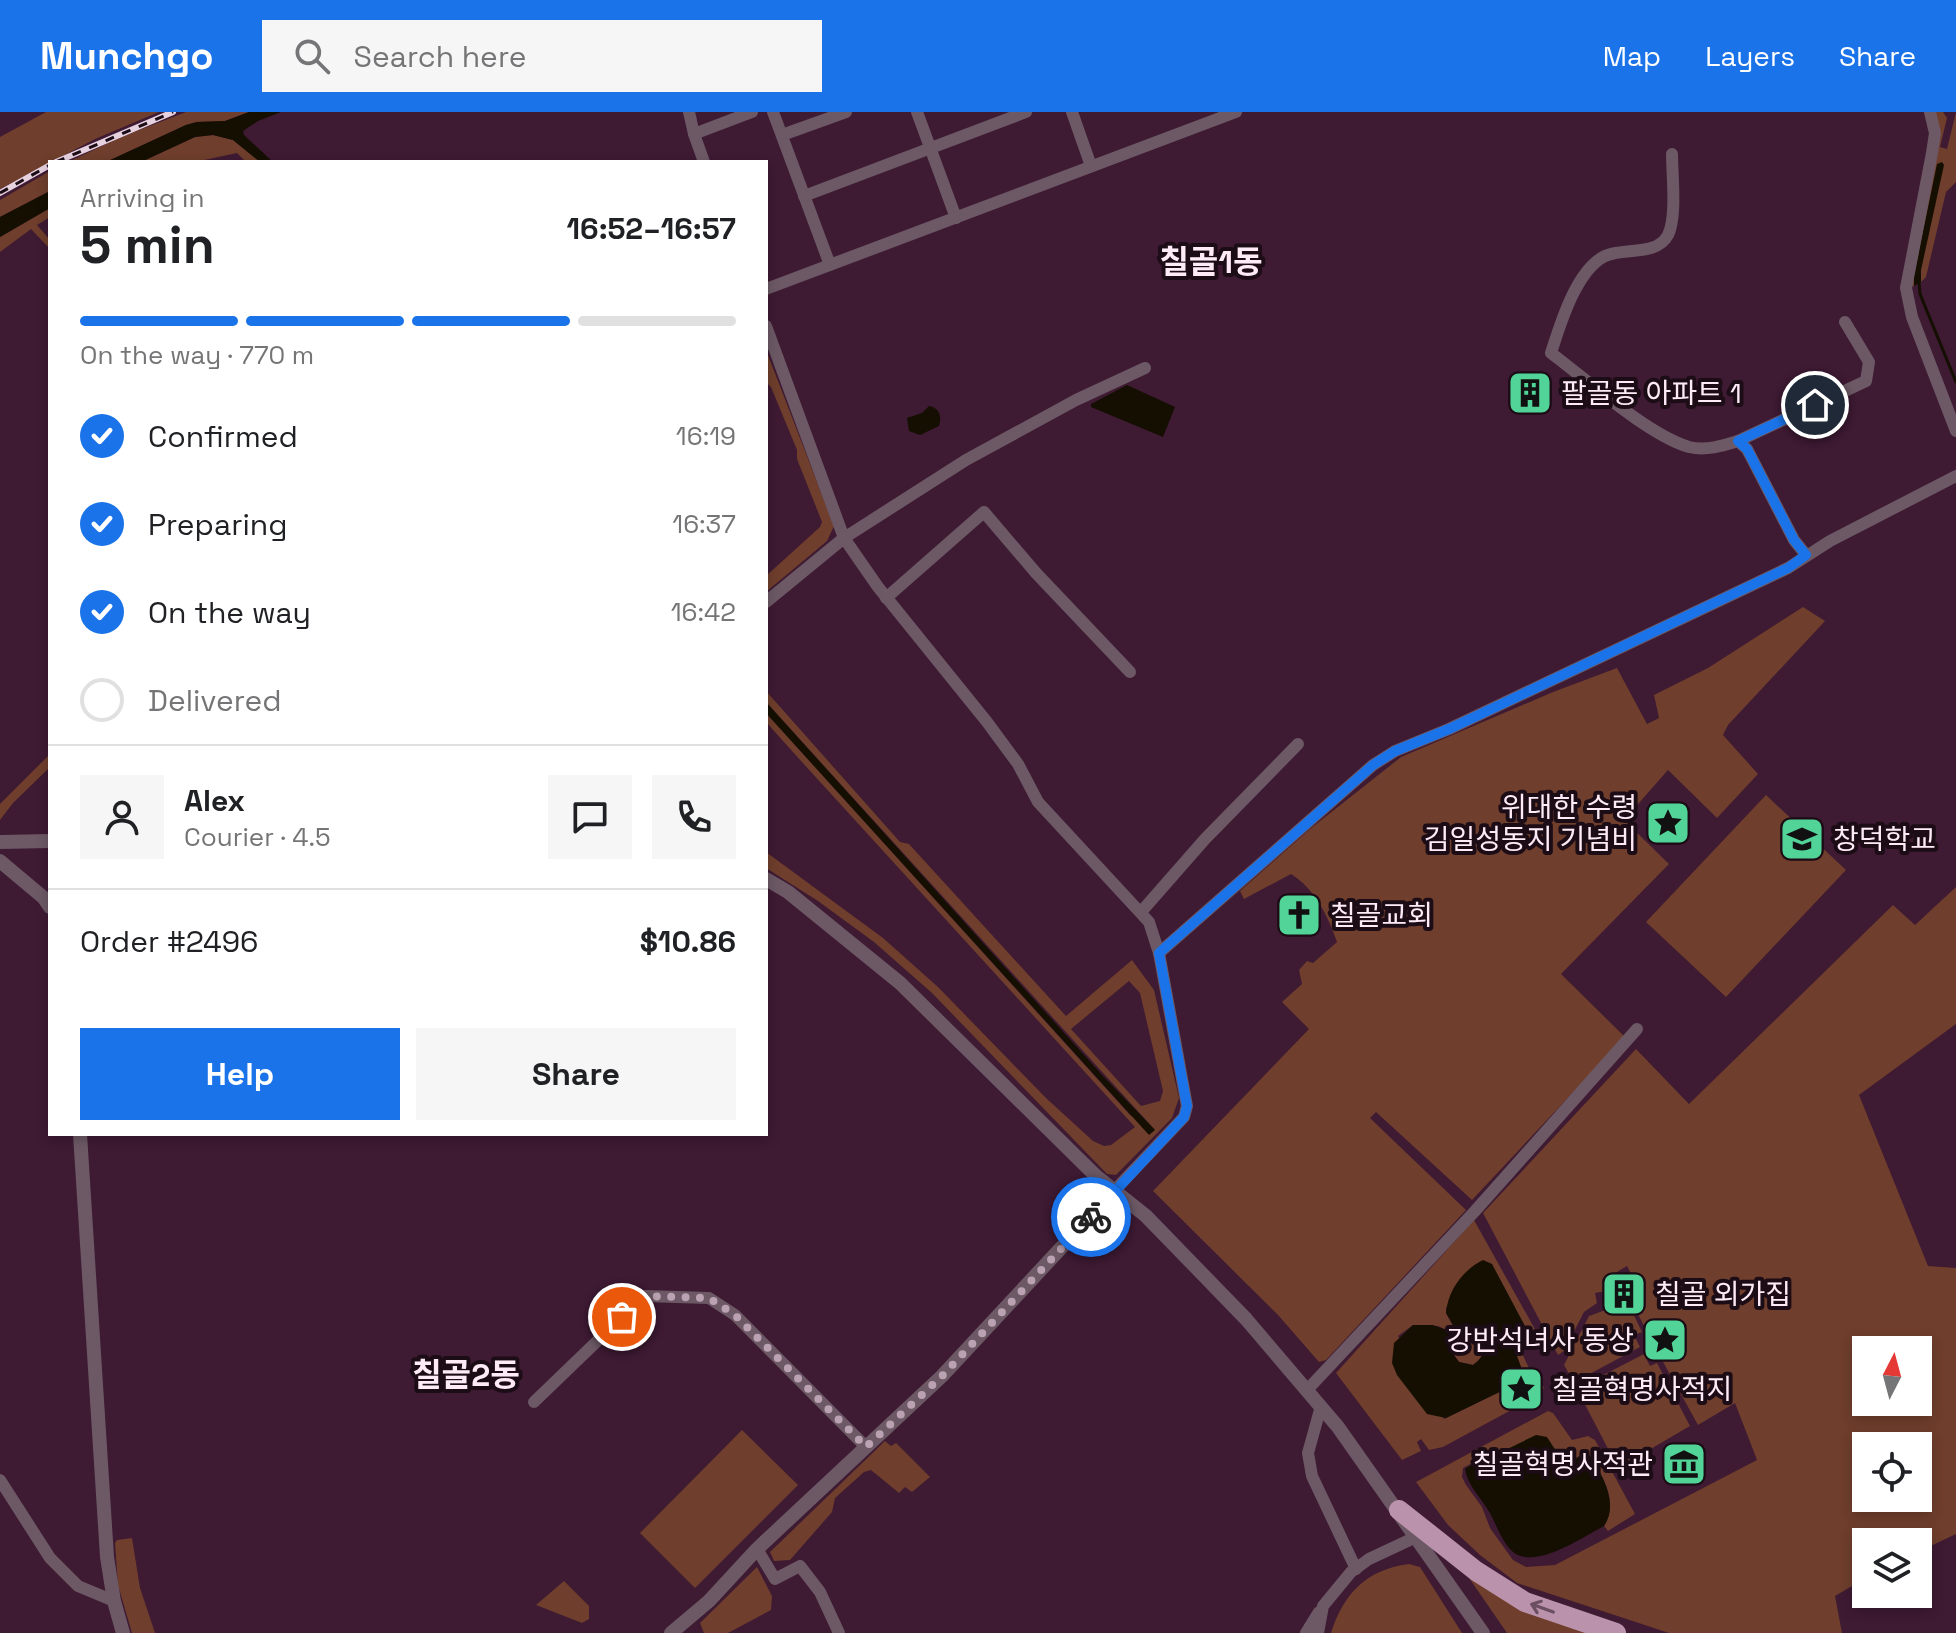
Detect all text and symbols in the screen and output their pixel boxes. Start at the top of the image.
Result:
search box [262,20,822,92]
text: Munchgo [40,32,214,80]
icon: search [290,34,334,78]
text: Search here [354,37,526,76]
text: Map [1603,38,1661,74]
text: Layers [1705,38,1795,74]
text: Share [1839,38,1916,74]
text: Arriving in [80,181,204,215]
text: 16:52–16:57 [567,209,736,248]
text: 5 min [80,212,215,278]
district label: 칠골1동 [1160,242,1262,282]
text: On the way · 770 m [80,338,314,372]
building icon: 팔골동 아파트 1 [1506,369,1554,417]
pin [1781,371,1849,439]
place label: 팔골동 아파트 1 [1561,375,1742,411]
icon: home [1793,383,1837,427]
icon: check [80,414,124,458]
text: Confirmed [148,417,298,456]
text: 16:19 [676,419,736,453]
icon: check [80,502,124,546]
text: Preparing [148,505,287,544]
text: 16:37 [672,507,736,541]
icon: check [80,590,124,634]
text: On the way [148,593,311,632]
text: 16:42 [671,595,736,629]
text: Delivered [148,681,282,720]
button: person [80,775,164,859]
button: chat [548,775,632,859]
button: phone [652,775,736,859]
text: Alex [184,781,245,820]
place label: 위대한 수령 김일성동지 기념비 [1424,789,1637,857]
place icon: 위대한 수령 김일성동지 기념비 [1644,799,1692,847]
school or university icon: 창덕학교 [1778,815,1826,863]
text: Courier · 4.5 [184,820,331,854]
place label: 창덕학교 [1833,821,1936,857]
church icon: 칠골교회 [1275,891,1323,939]
place label: 칠골교회 [1330,897,1433,933]
text: Order #2496 [80,922,258,961]
text: $10.86 [640,922,736,961]
button: Help [80,1028,400,1120]
button: Share [416,1028,736,1120]
courier [1051,1177,1131,1257]
icon: bike [1069,1195,1113,1239]
building icon: 칠골 외가집 [1600,1270,1648,1318]
place label: 칠골 외가집 [1655,1276,1791,1312]
pin [588,1283,656,1351]
icon: bag [600,1295,644,1339]
place icon: 강반석녀사 동상 [1641,1316,1689,1364]
place label: 강반석녀사 동상 [1446,1322,1634,1358]
north arrow [1852,1336,1932,1416]
map controls [1852,1336,1932,1608]
district label: 칠골2동 [412,1355,520,1395]
place icon: 칠골혁명사적지 [1497,1365,1545,1413]
place label: 칠골혁명사적지 [1552,1371,1732,1407]
button: locate [1852,1432,1932,1512]
museum icon: 칠골혁명사적관 [1660,1440,1708,1488]
place label: 칠골혁명사적관 [1473,1446,1653,1482]
button: layers [1852,1528,1932,1608]
one-way arrow [1530,1600,1555,1614]

